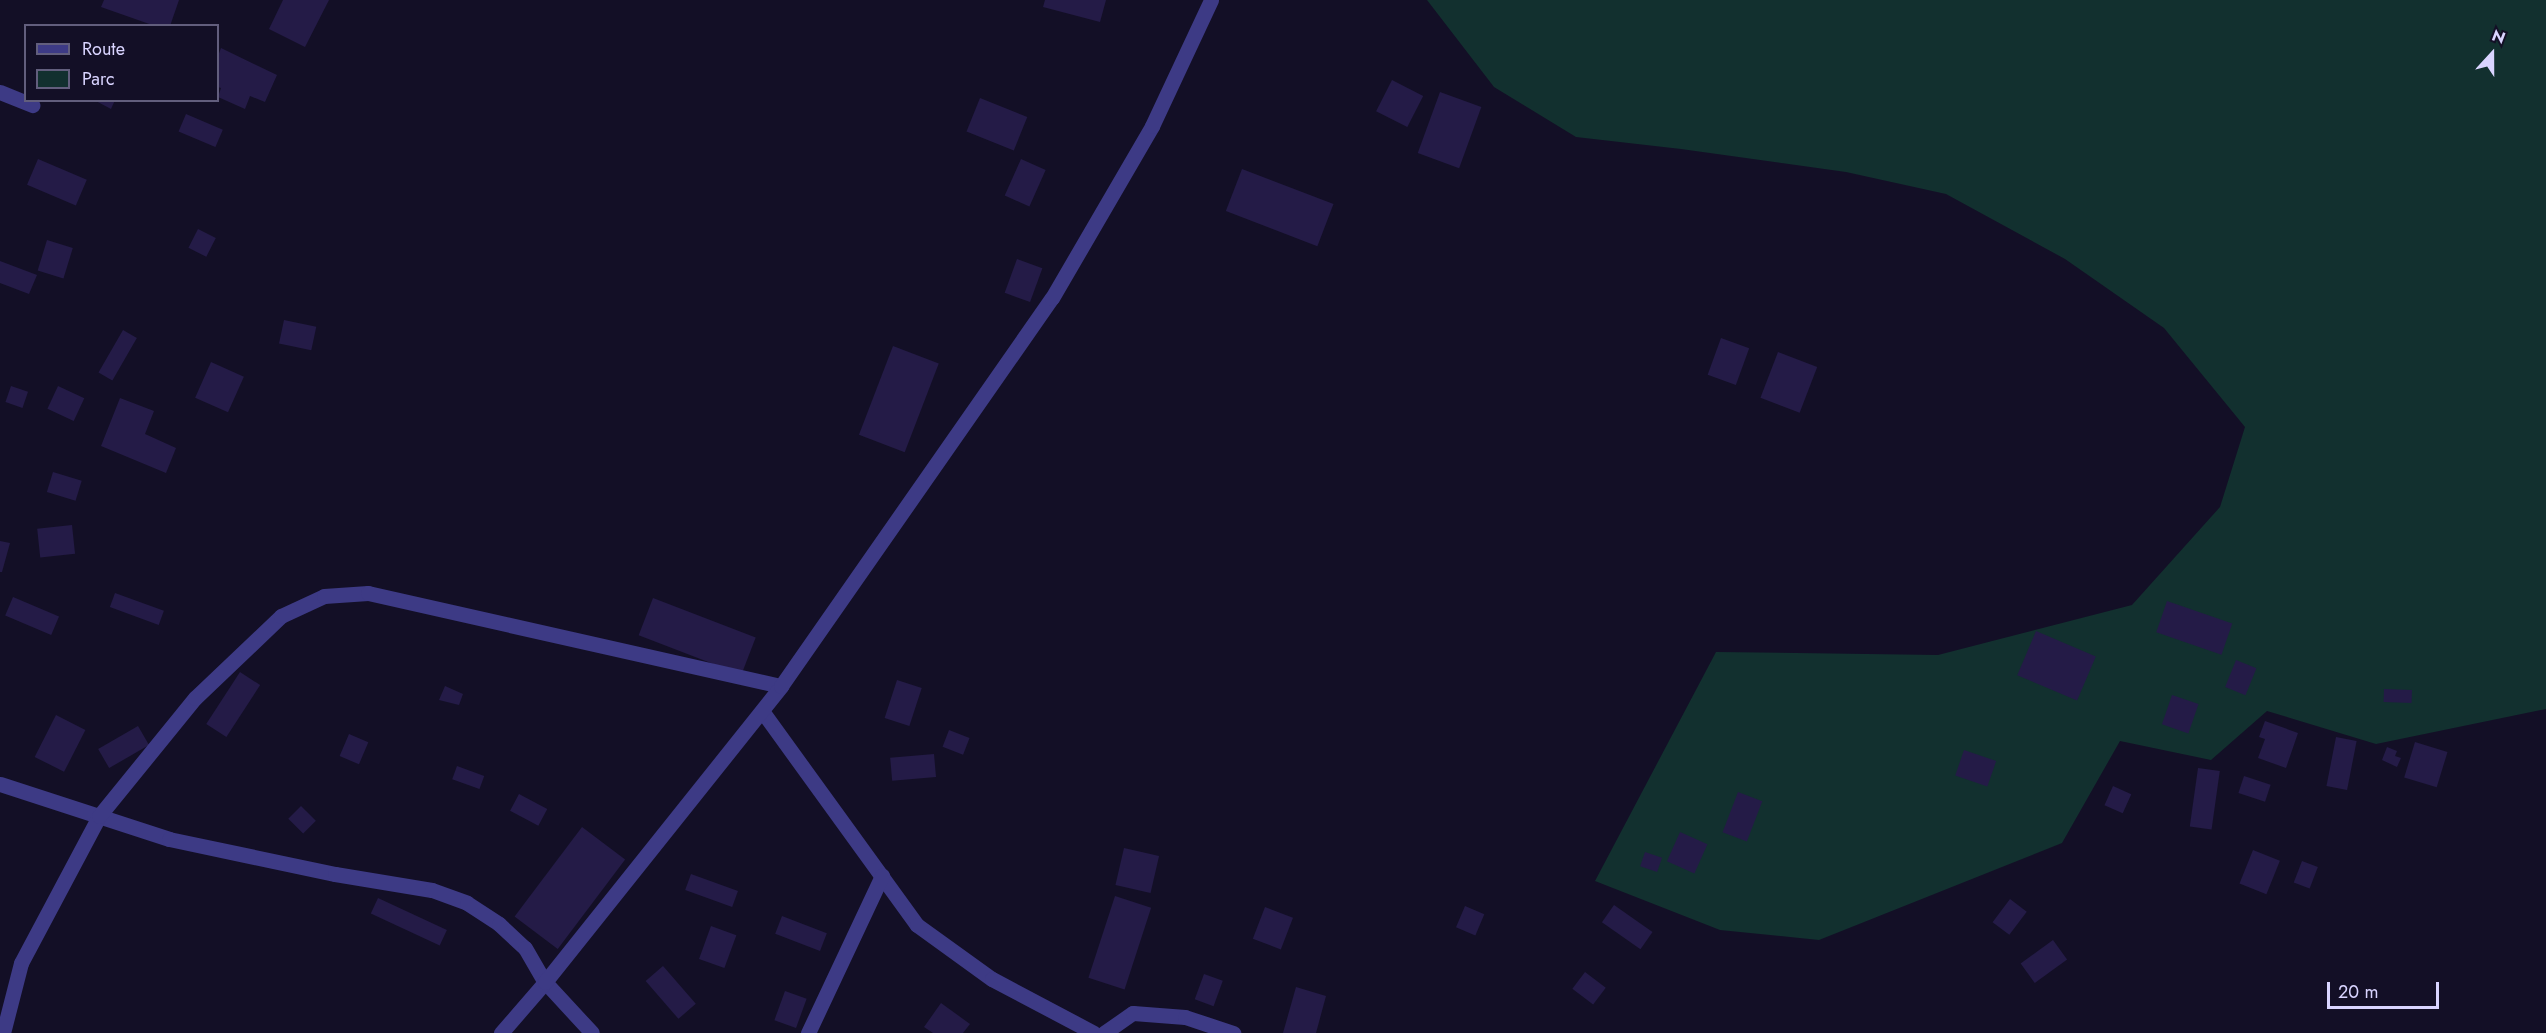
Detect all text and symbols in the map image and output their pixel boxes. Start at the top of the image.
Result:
legend [24,24,219,102]
north arrow [2462,24,2522,84]
text: N [2489,24,2509,50]
text: Route [82,36,125,62]
text: Parc [82,66,115,92]
scale bar [2330,970,2442,1008]
text: 20 m [2338,979,2378,1005]

